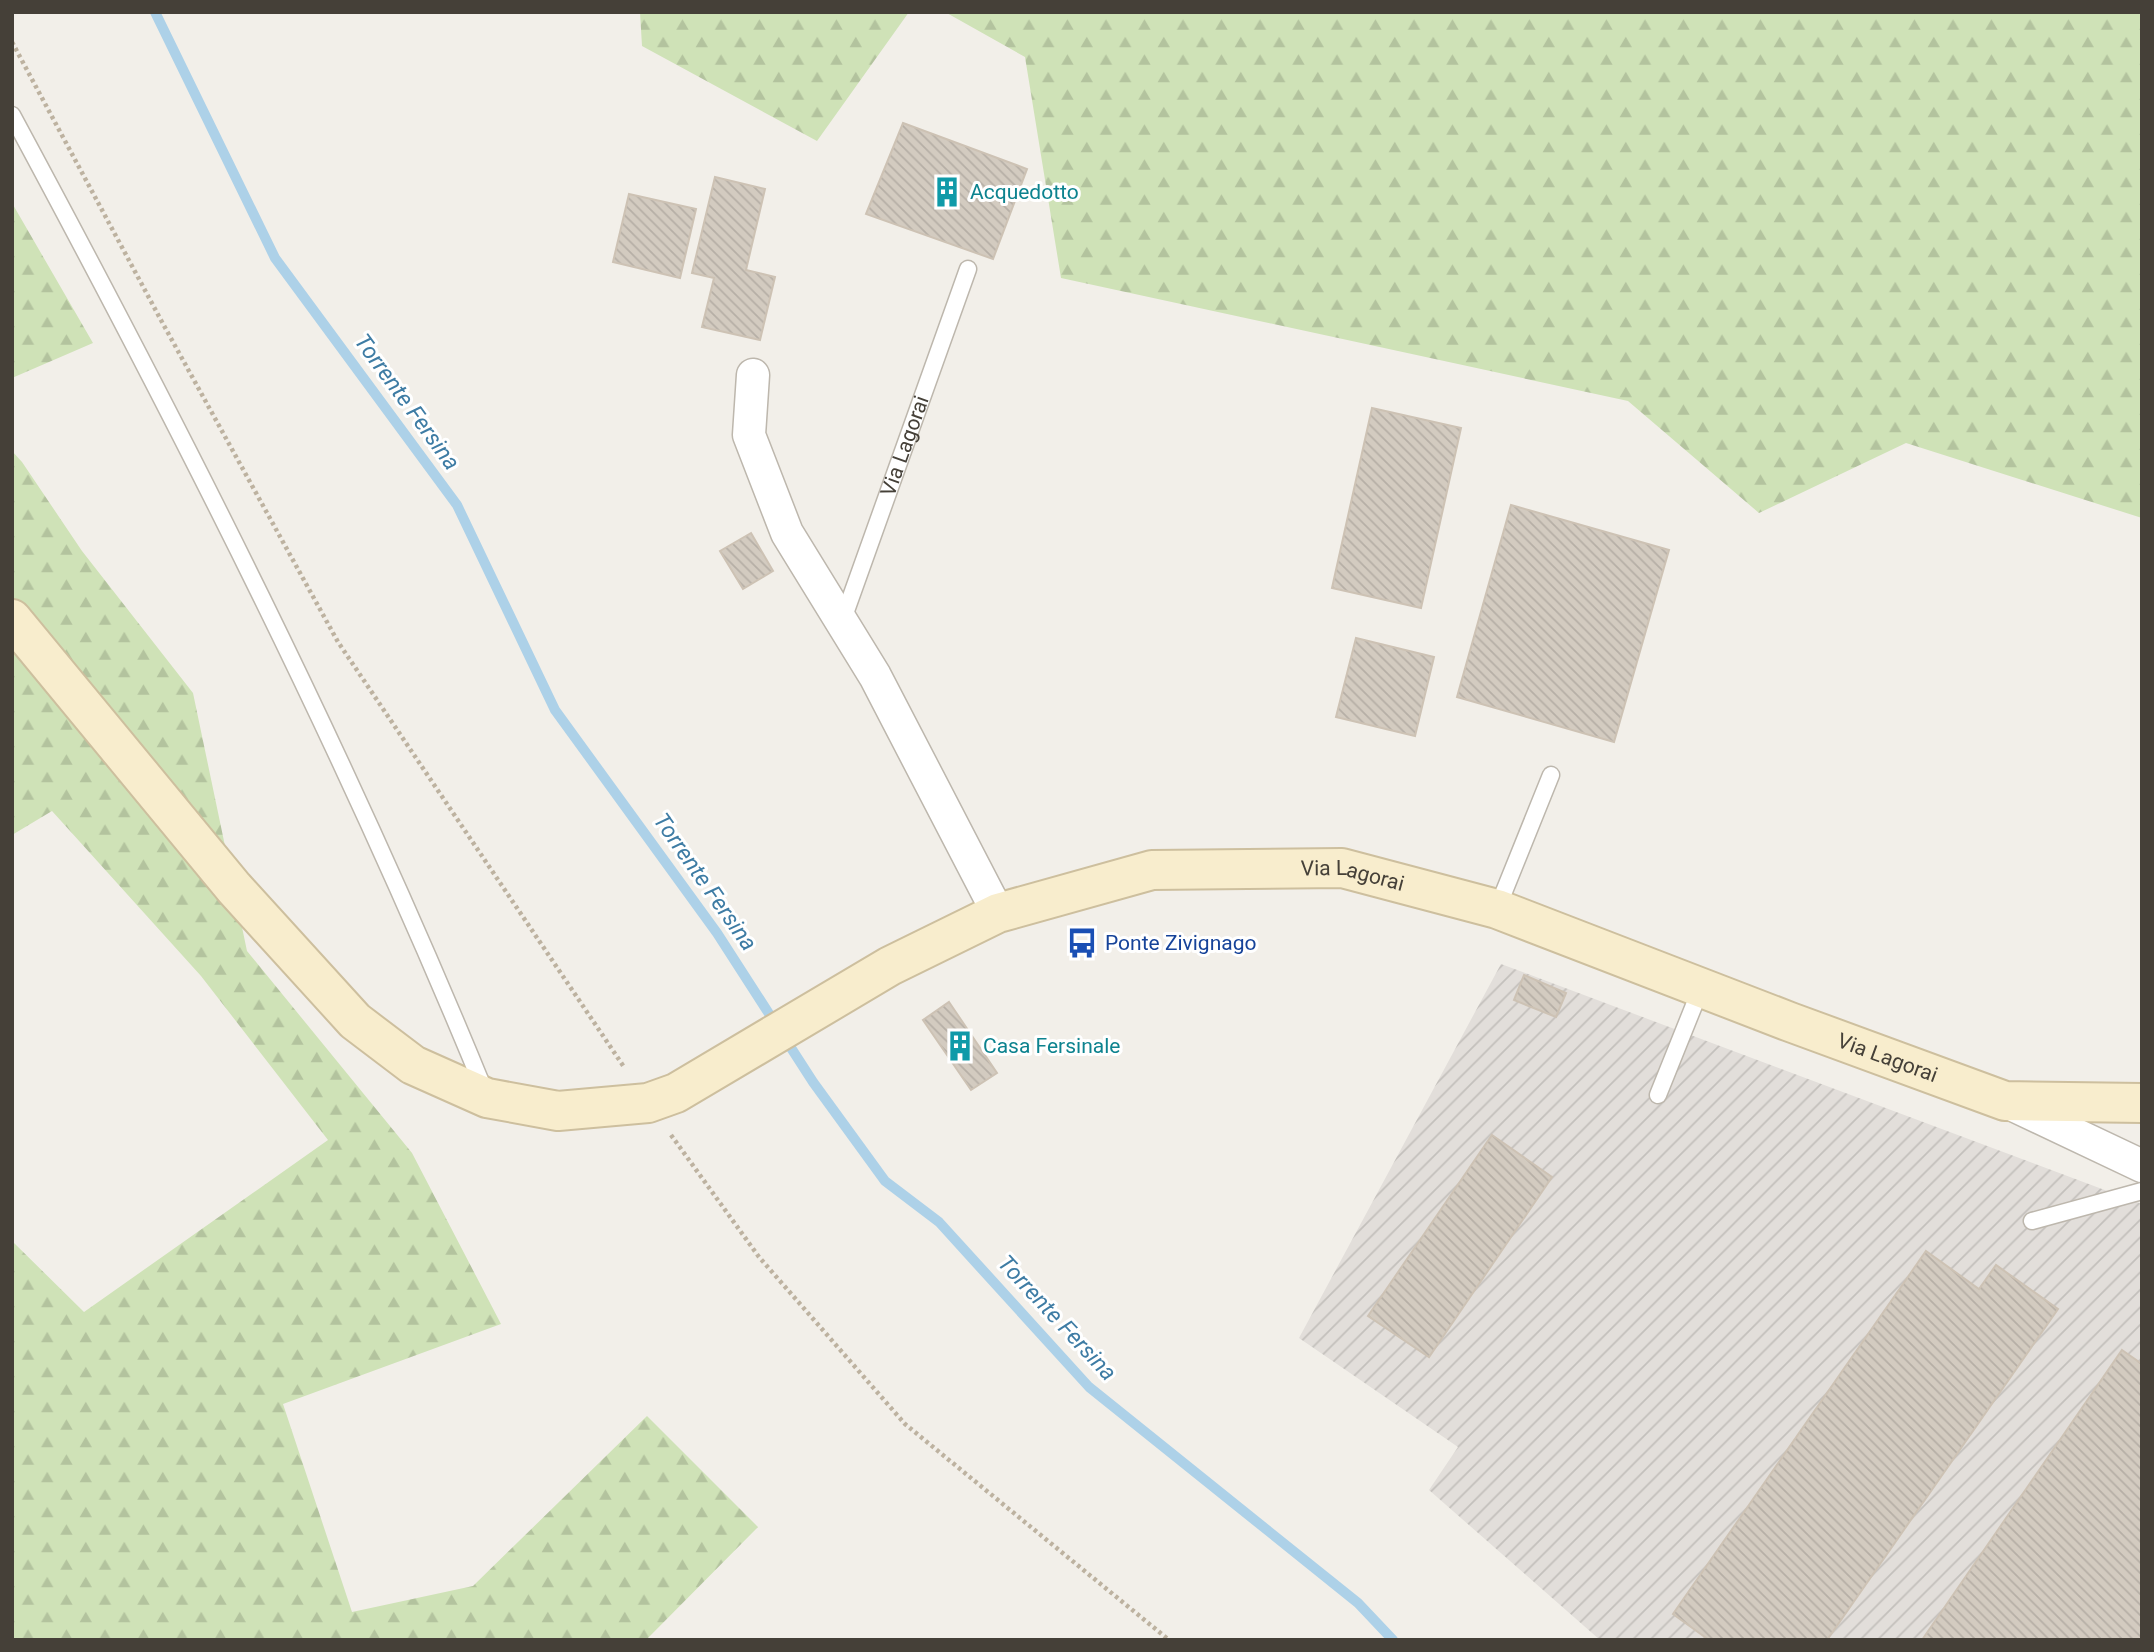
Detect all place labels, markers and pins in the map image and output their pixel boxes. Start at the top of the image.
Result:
building icon: Acquedotto [930,175,964,209]
place label: Acquedotto [970,180,1079,204]
bus stop icon: Ponte Zivignago [1065,926,1099,960]
place label: Ponte Zivignago [1105,931,1256,955]
building icon: Casa Fersinale [943,1029,977,1063]
place label: Casa Fersinale [983,1034,1120,1058]

